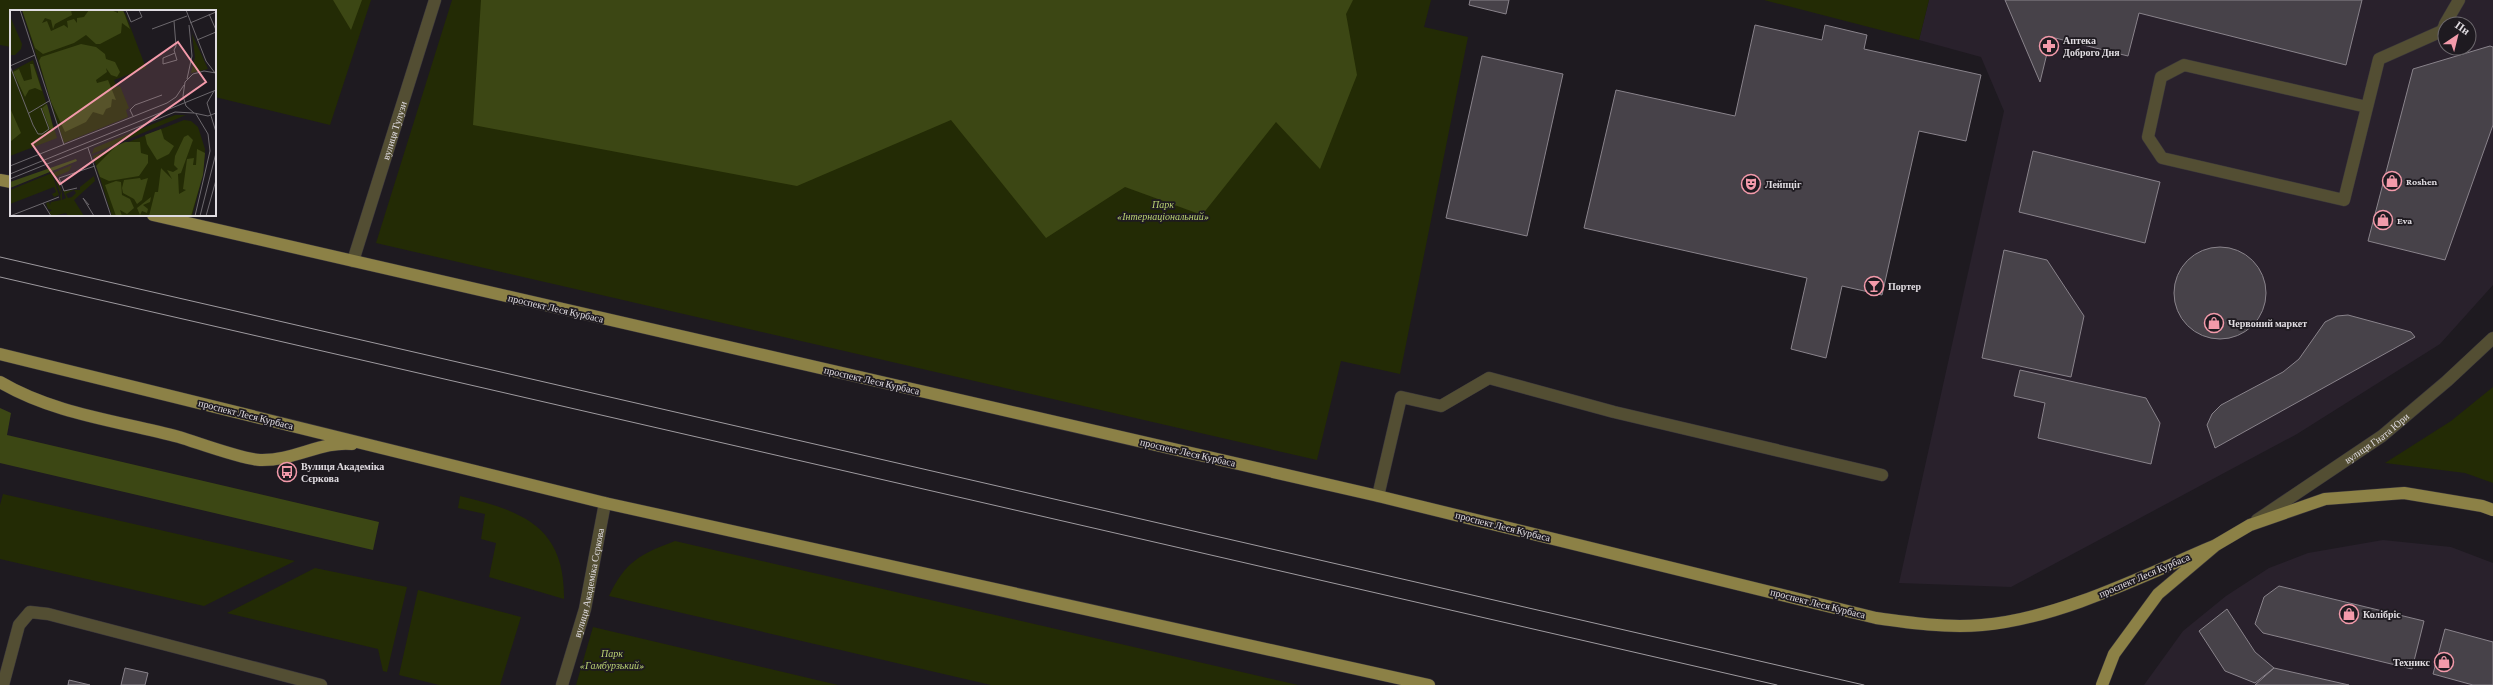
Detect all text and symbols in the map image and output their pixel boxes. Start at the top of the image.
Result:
inset map [10,10,216,216]
north arrow [2437,16,2477,56]
text: Пн [2453,19,2473,37]
pharmacy icon: Аптека Доброго Дня [2038,35,2060,57]
place label: Аптека Доброго Дня [2063,35,2120,58]
street label: вулиця Тулузи [380,99,409,161]
shop icon: Roshen [2381,170,2403,192]
theatre icon: Лейпціг [1740,173,1762,195]
place label: Roshen [2406,176,2438,187]
place label: Лейпціг [1765,179,1802,190]
park label: Парк «Інтернаціональний» [1117,199,1209,222]
shop icon: Eva [2372,209,2394,231]
place label: Eva [2397,215,2412,226]
bar icon: Портер [1863,275,1885,297]
place label: Портер [1888,281,1922,292]
street label: проспект Леся Курбаса [507,292,605,325]
shop icon: Червоний маркет [2203,312,2225,334]
place label: Червоний маркет [2228,318,2307,329]
street label: проспект Леся Курбаса [823,364,921,397]
street label: проспект Леся Курбаса [197,397,295,432]
street label: вулиця Гната Юри [2342,410,2412,466]
street label: проспект Леся Курбаса [1139,436,1237,469]
bus stop icon: Вулиця Академіка Сєркова [276,461,298,483]
place label: Вулиця Академіка Сєркова [301,461,384,484]
street label: проспект Леся Курбаса [1454,509,1552,544]
street label: вулиця Академіка Сєркова [572,527,606,639]
street label: проспект Леся Курбаса [2097,551,2192,600]
street label: проспект Леся Курбаса [1769,586,1867,621]
shop icon: Колібріс [2338,603,2360,625]
place label: Колібріс [2363,609,2401,620]
park label: Парк «Гамбурзький» [580,648,644,671]
shop icon: Техникс [2433,651,2455,673]
place label: Техникс [2393,657,2431,668]

